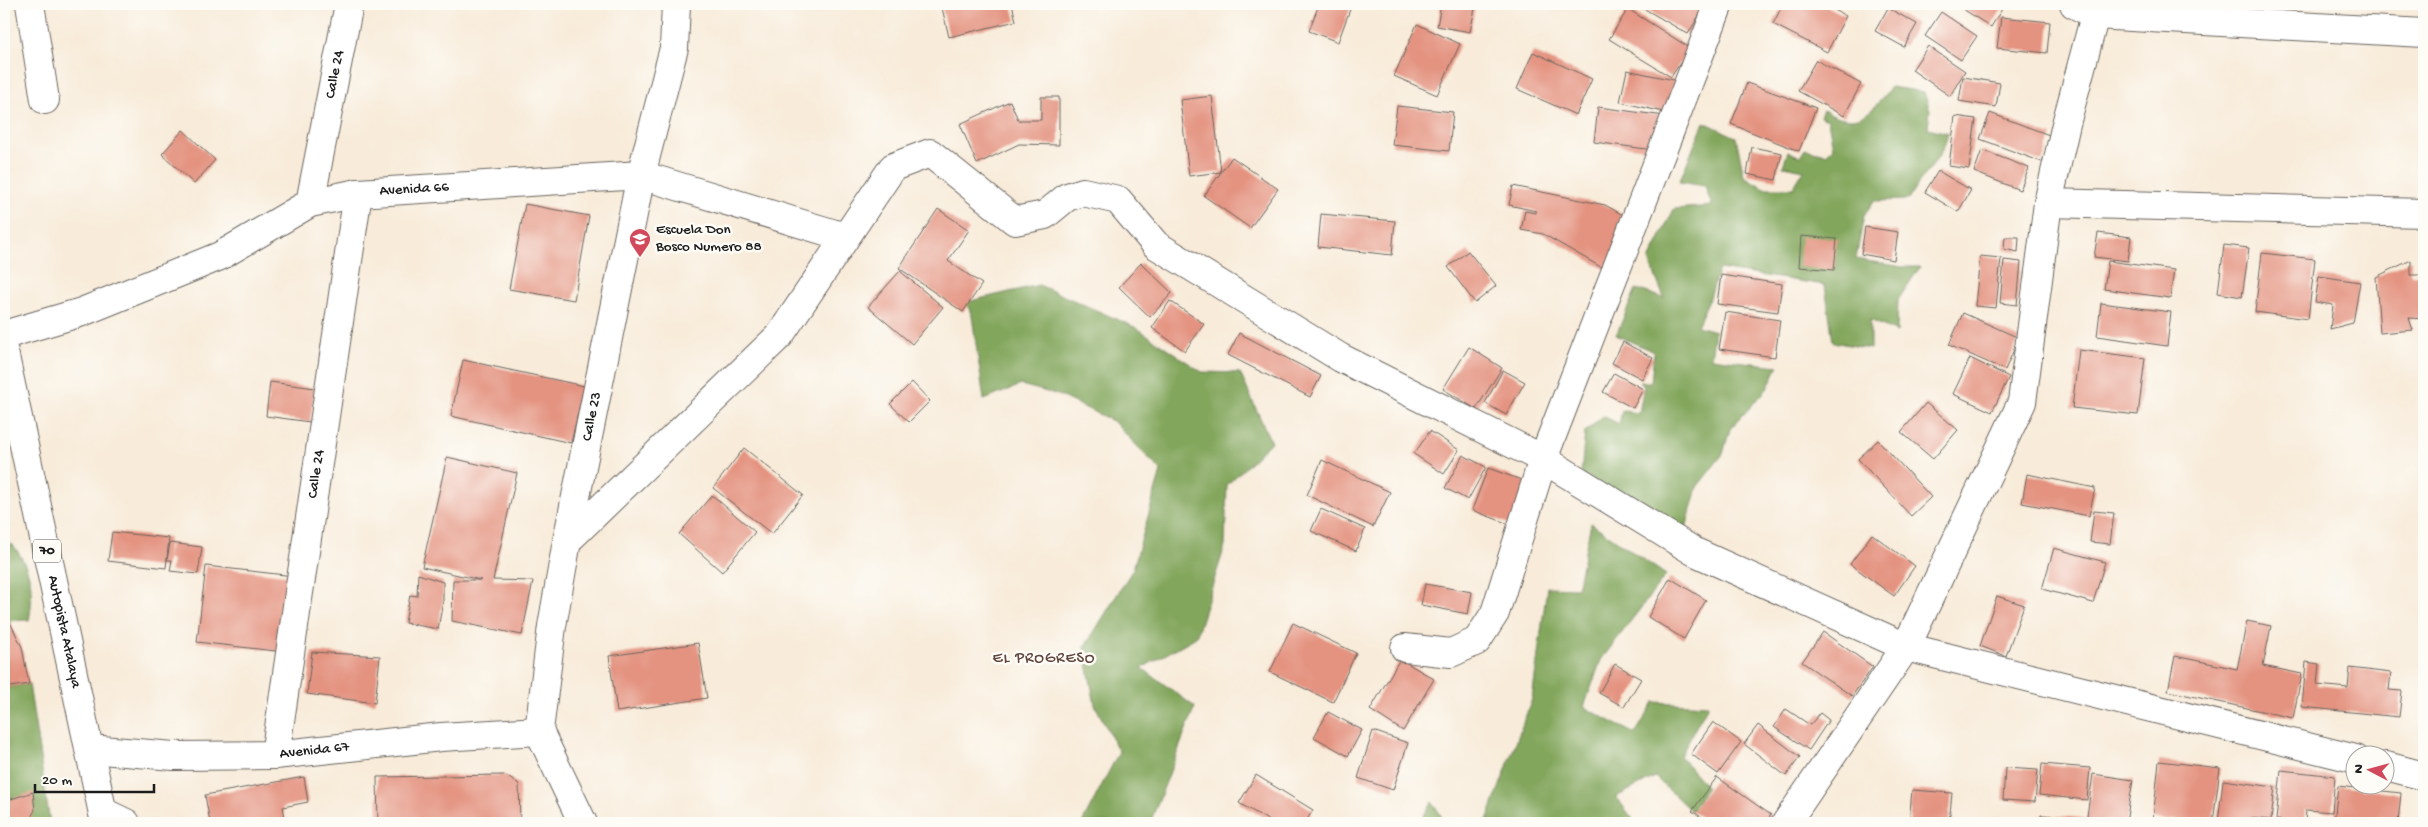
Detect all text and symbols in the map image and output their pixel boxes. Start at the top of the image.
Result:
street label: Calle 24 [322,49,349,100]
street label: Avenida 66 [379,178,450,201]
place label: Escuela Don Bosco Numero 88 [655,221,762,256]
school or university icon: Escuela Don Bosco Numero 88 [628,227,652,258]
street label: Calle 23 [578,390,606,443]
street label: Calle 24 [304,449,329,500]
road number: 70 [33,540,61,562]
street label: Autopista Atalaya [43,574,85,690]
district label: EL PROGRESO [993,650,1095,669]
street label: Avenida 67 [279,738,351,763]
north arrow [2346,744,2396,794]
scale bar [35,762,154,794]
text: N [2351,763,2368,774]
text: 20 m [42,772,72,790]

